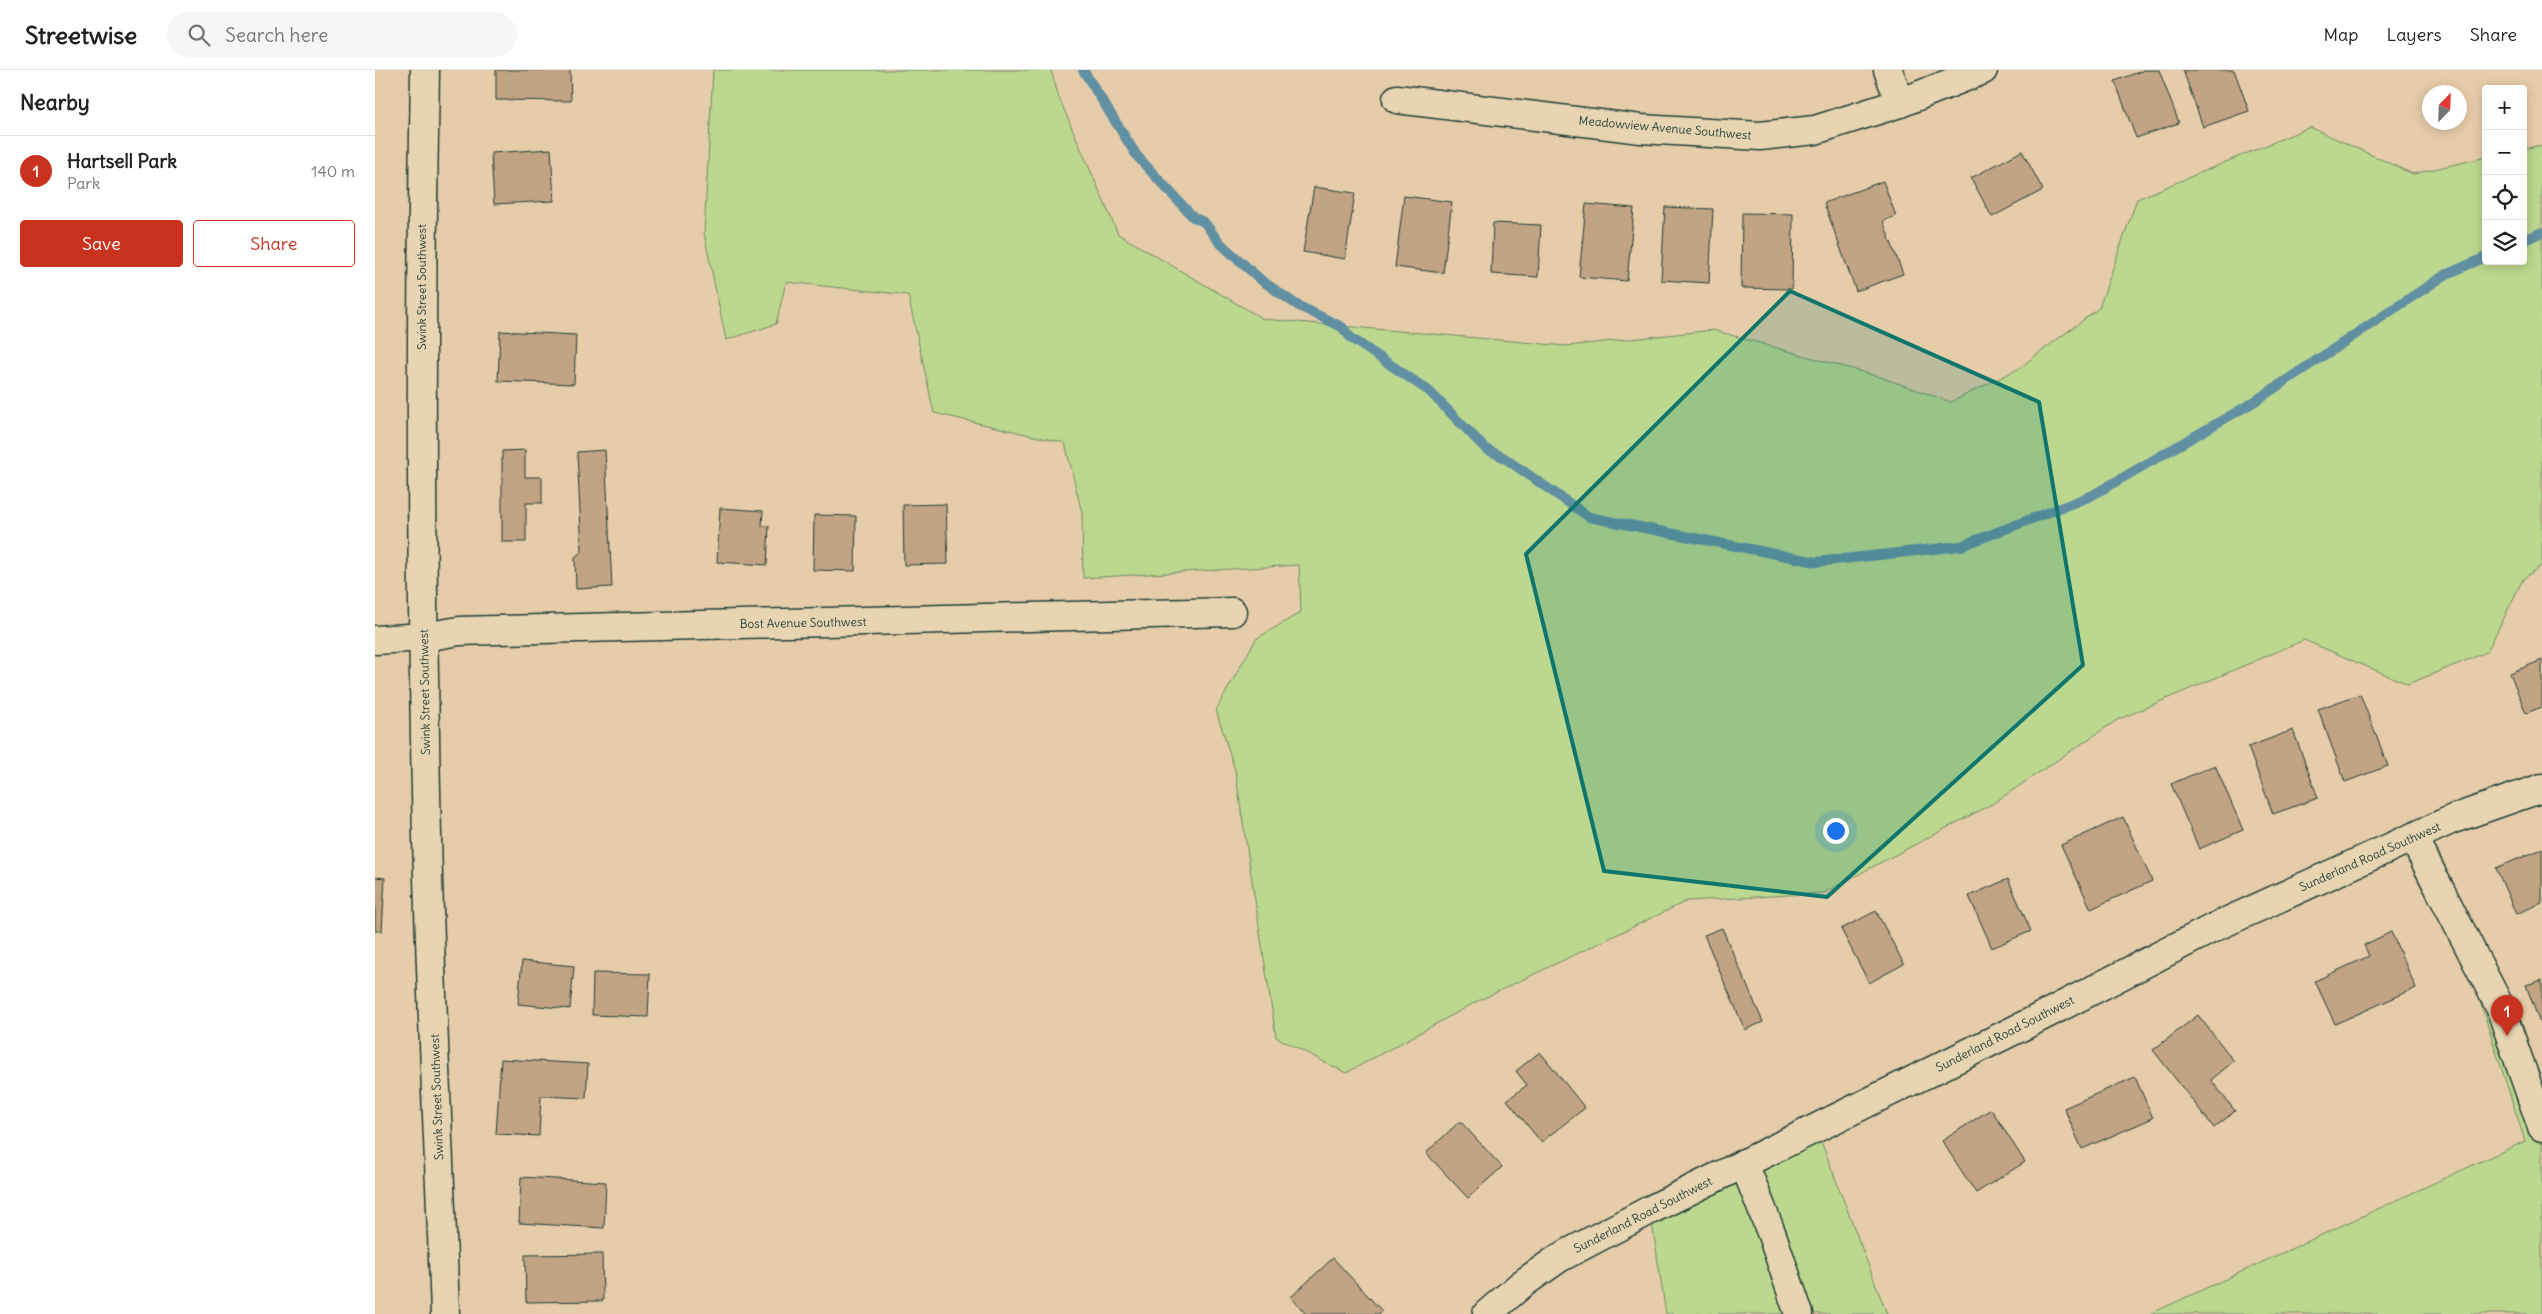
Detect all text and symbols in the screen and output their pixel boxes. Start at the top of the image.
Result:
search box [167,12,517,57]
text: Streetwise [25,20,137,50]
icon: search [185,21,213,49]
text: Search here [225,23,328,47]
text: Map [2323,23,2358,46]
text: Layers [2386,23,2442,46]
text: Share [2470,23,2517,46]
north arrow [2422,85,2467,130]
map controls [2482,85,2527,265]
button: + [2482,85,2527,130]
text: Nearby [20,89,90,116]
street label: Meadowview Avenue Southwest [1578,112,1752,143]
button: − [2482,130,2527,175]
text: Hartsell Park [67,149,177,173]
text: 1 [33,161,39,181]
text: 140 m [311,161,355,181]
text: Park [67,173,100,193]
button: locate [2482,175,2527,220]
button: Save [20,220,183,267]
button: Share [193,220,355,267]
button: layers [2482,220,2527,265]
street label: Swink Street Southwest [414,224,429,350]
street label: Bost Avenue Southwest [739,614,866,631]
street label: Swink Street Southwest [416,629,433,755]
your location [1823,818,1849,844]
street label: Sunderland Road Southwest [2297,819,2443,895]
street label: Sunderland Road Southwest [1933,992,2076,1075]
pin: 1 [2491,995,2523,1036]
street label: Swink Street Southwest [427,1034,446,1160]
street label: Sunderland Road Southwest [1571,1173,1714,1256]

